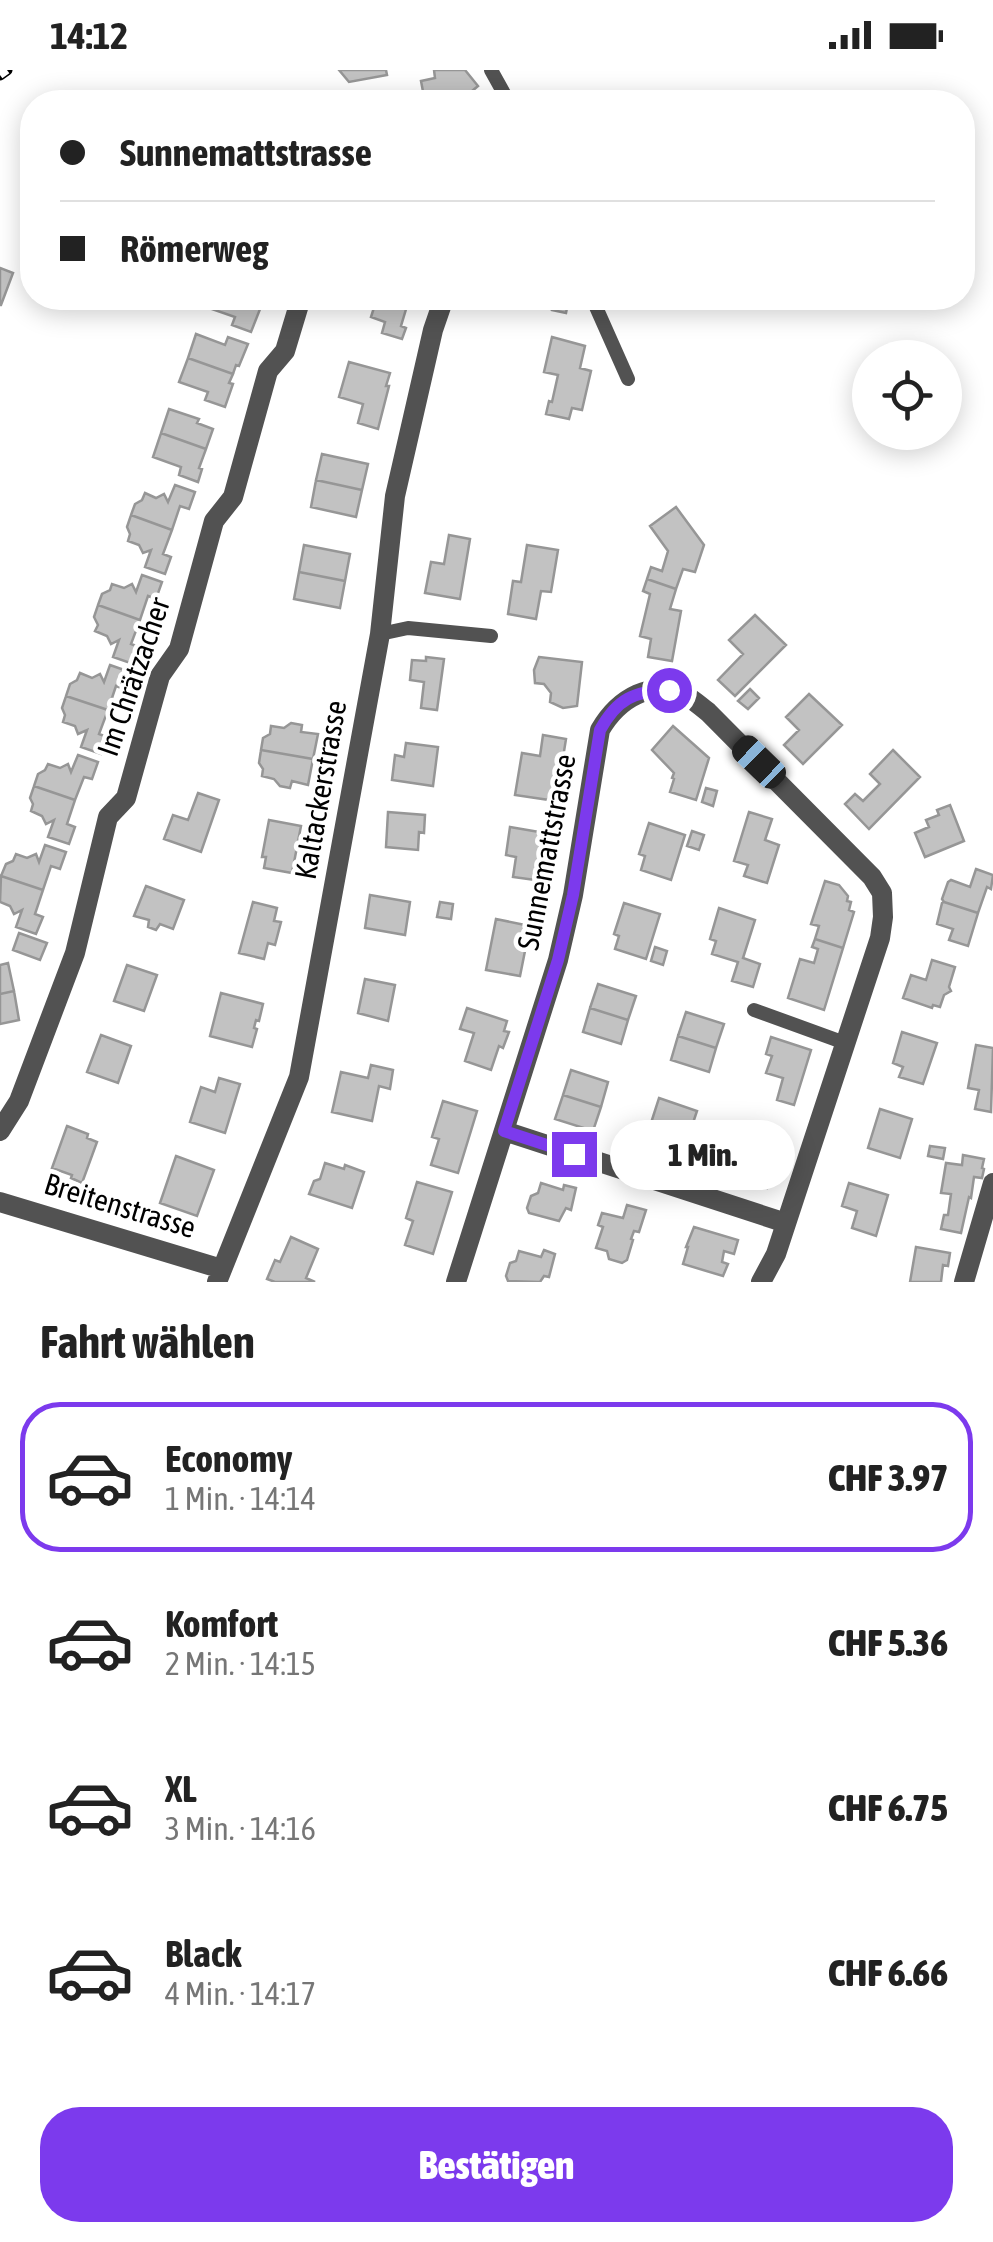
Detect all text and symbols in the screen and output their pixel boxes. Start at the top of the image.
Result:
text: 14:12 [50,14,128,57]
text: Sunnemattstrasse [120,131,372,174]
text: Römerweg [120,227,269,270]
map controls [852,340,962,450]
button: locate [852,340,962,450]
street label: Im Chrätzacher [90,592,176,760]
route start [647,668,692,713]
street label: Kaltackerstrasse [288,698,352,882]
car [727,730,791,794]
street label: Sunnemattstrasse [510,751,582,953]
callout: 1 Min. [609,1119,794,1189]
route end [552,1132,597,1177]
text: 1 Min. [668,1136,737,1173]
street label: Breitenstrasse [41,1166,200,1244]
text: Fahrt wählen [40,1316,255,1368]
icon: car [45,1432,135,1522]
text: Economy [165,1437,292,1480]
text: CHF 3.97 [828,1456,948,1499]
text: 1 Min. · 14:14 [165,1480,316,1517]
icon: car [45,1597,135,1687]
text: Komfort [165,1602,278,1645]
text: CHF 5.36 [828,1621,948,1664]
text: 2 Min. · 14:15 [165,1645,316,1682]
icon: car [45,1762,135,1852]
text: XL [165,1767,197,1810]
text: CHF 6.75 [828,1786,948,1829]
text: 3 Min. · 14:16 [165,1810,316,1847]
icon: car [45,1927,135,2017]
text: Black [165,1932,242,1975]
text: CHF 6.66 [828,1951,948,1994]
text: 4 Min. · 14:17 [165,1975,316,2012]
button: Bestätigen [40,2107,953,2222]

